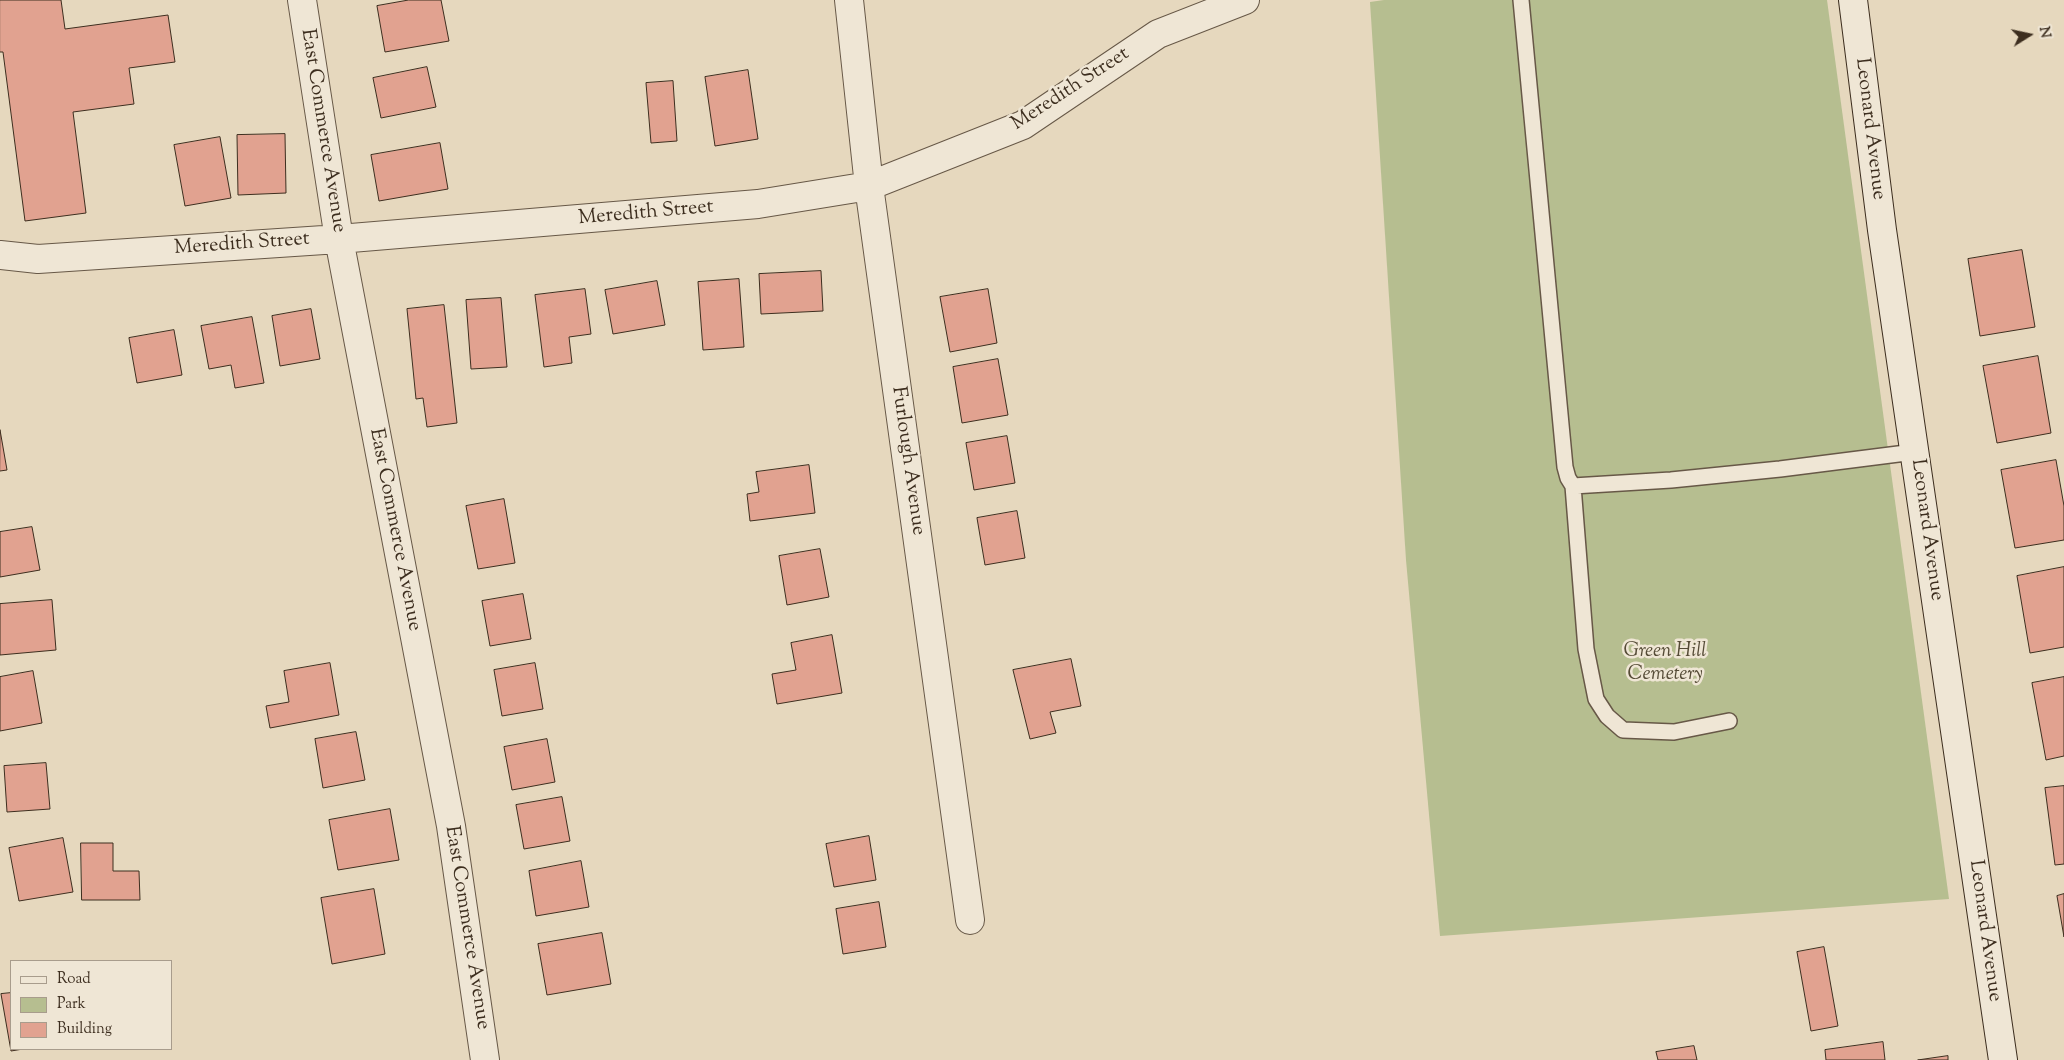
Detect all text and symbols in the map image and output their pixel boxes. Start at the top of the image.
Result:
north arrow [2004,10,2054,60]
text: N [2033,25,2055,40]
street label: East Commerce Avenue [294,27,350,235]
street label: Meredith Street [1008,43,1134,137]
street label: Leonard Avenue [1848,57,1890,201]
street label: Meredith Street [577,196,715,232]
street label: Meredith Street [174,228,310,262]
street label: Furlough Avenue [885,385,929,537]
street label: East Commerce Avenue [363,427,425,633]
street label: Leonard Avenue [1904,458,1948,602]
park label: Green Hill Cemetery [1623,641,1707,688]
street label: East Commerce Avenue [438,824,494,1032]
street label: Leonard Avenue [1962,859,2006,1003]
legend [10,960,172,1050]
text: Road [57,969,91,990]
text: Park [57,994,86,1015]
text: Building [57,1019,112,1040]

